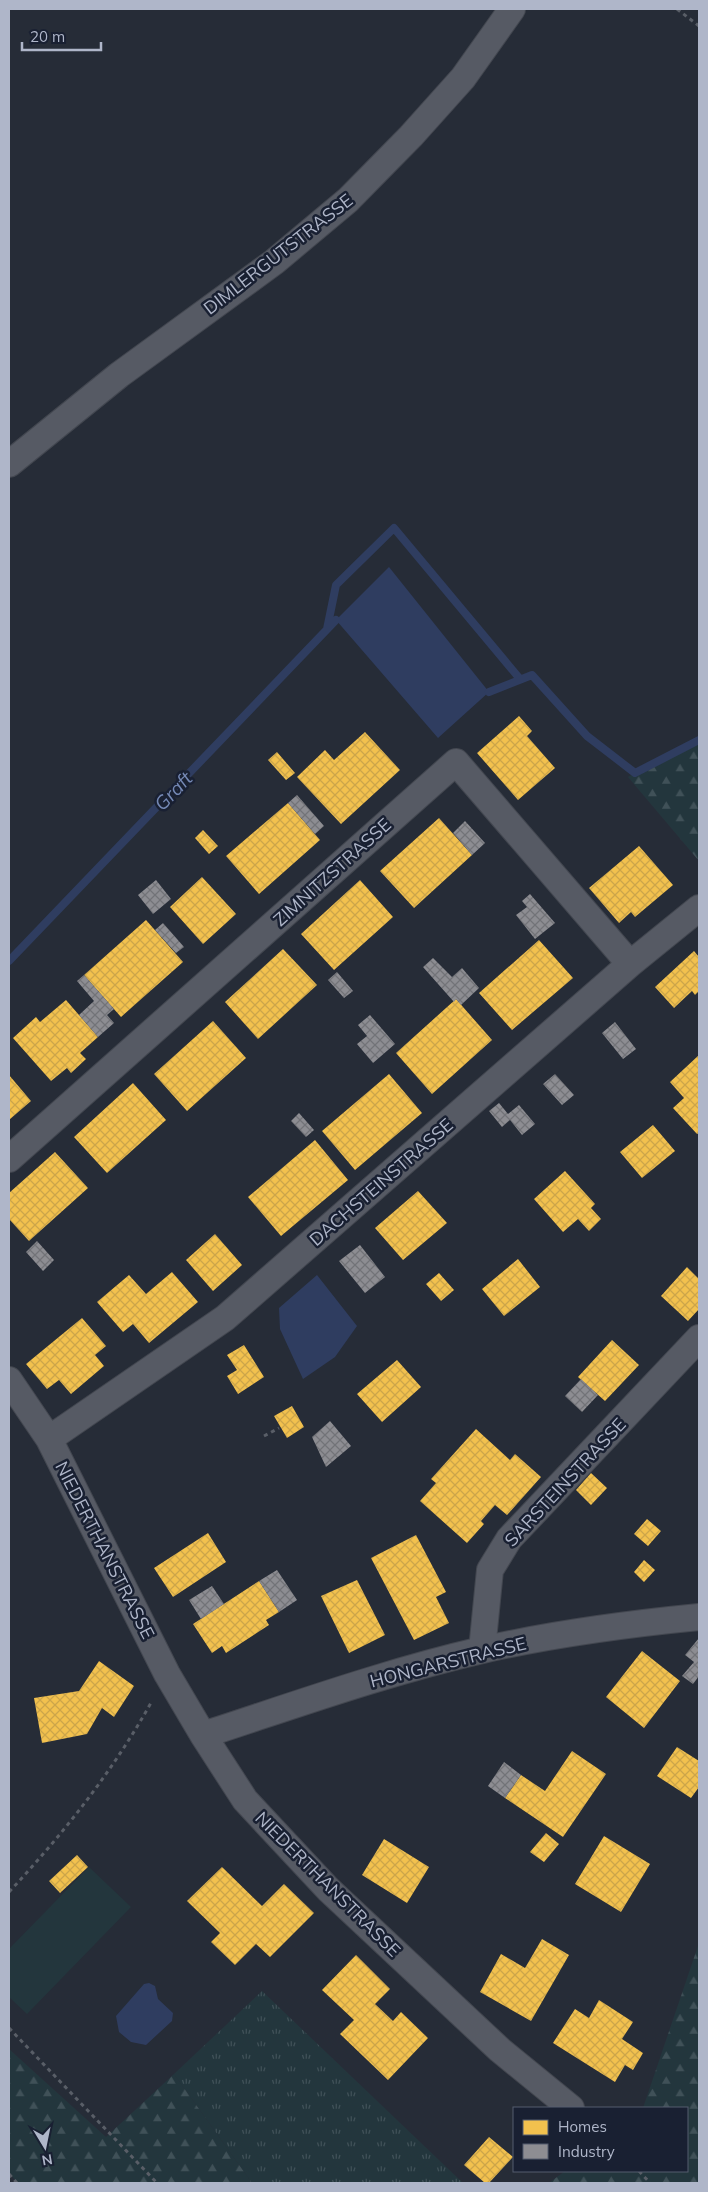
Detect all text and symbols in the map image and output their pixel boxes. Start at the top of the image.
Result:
scale bar [22,20,101,52]
text: 20 m [30,27,65,46]
street label: DIMLERGUTSTRASSE [199,189,357,319]
water label: Graft [149,766,198,815]
street label: ZIMNITZSTRASSE [268,813,396,931]
street label: DACHSTEINSTRASSE [304,1113,458,1251]
street label: SARSTEINSTRASSE [499,1413,631,1551]
street label: NIEDERTHANSTRASSE [50,1457,160,1643]
street label: HONGARSTRASSE [368,1631,528,1693]
street label: NIEDERTHANSTRASSE [250,1806,406,1962]
legend [513,2107,688,2172]
text: Homes [558,2117,607,2136]
north arrow [20,2122,70,2172]
text: Industry [558,2142,615,2161]
text: N [40,2150,54,2170]

